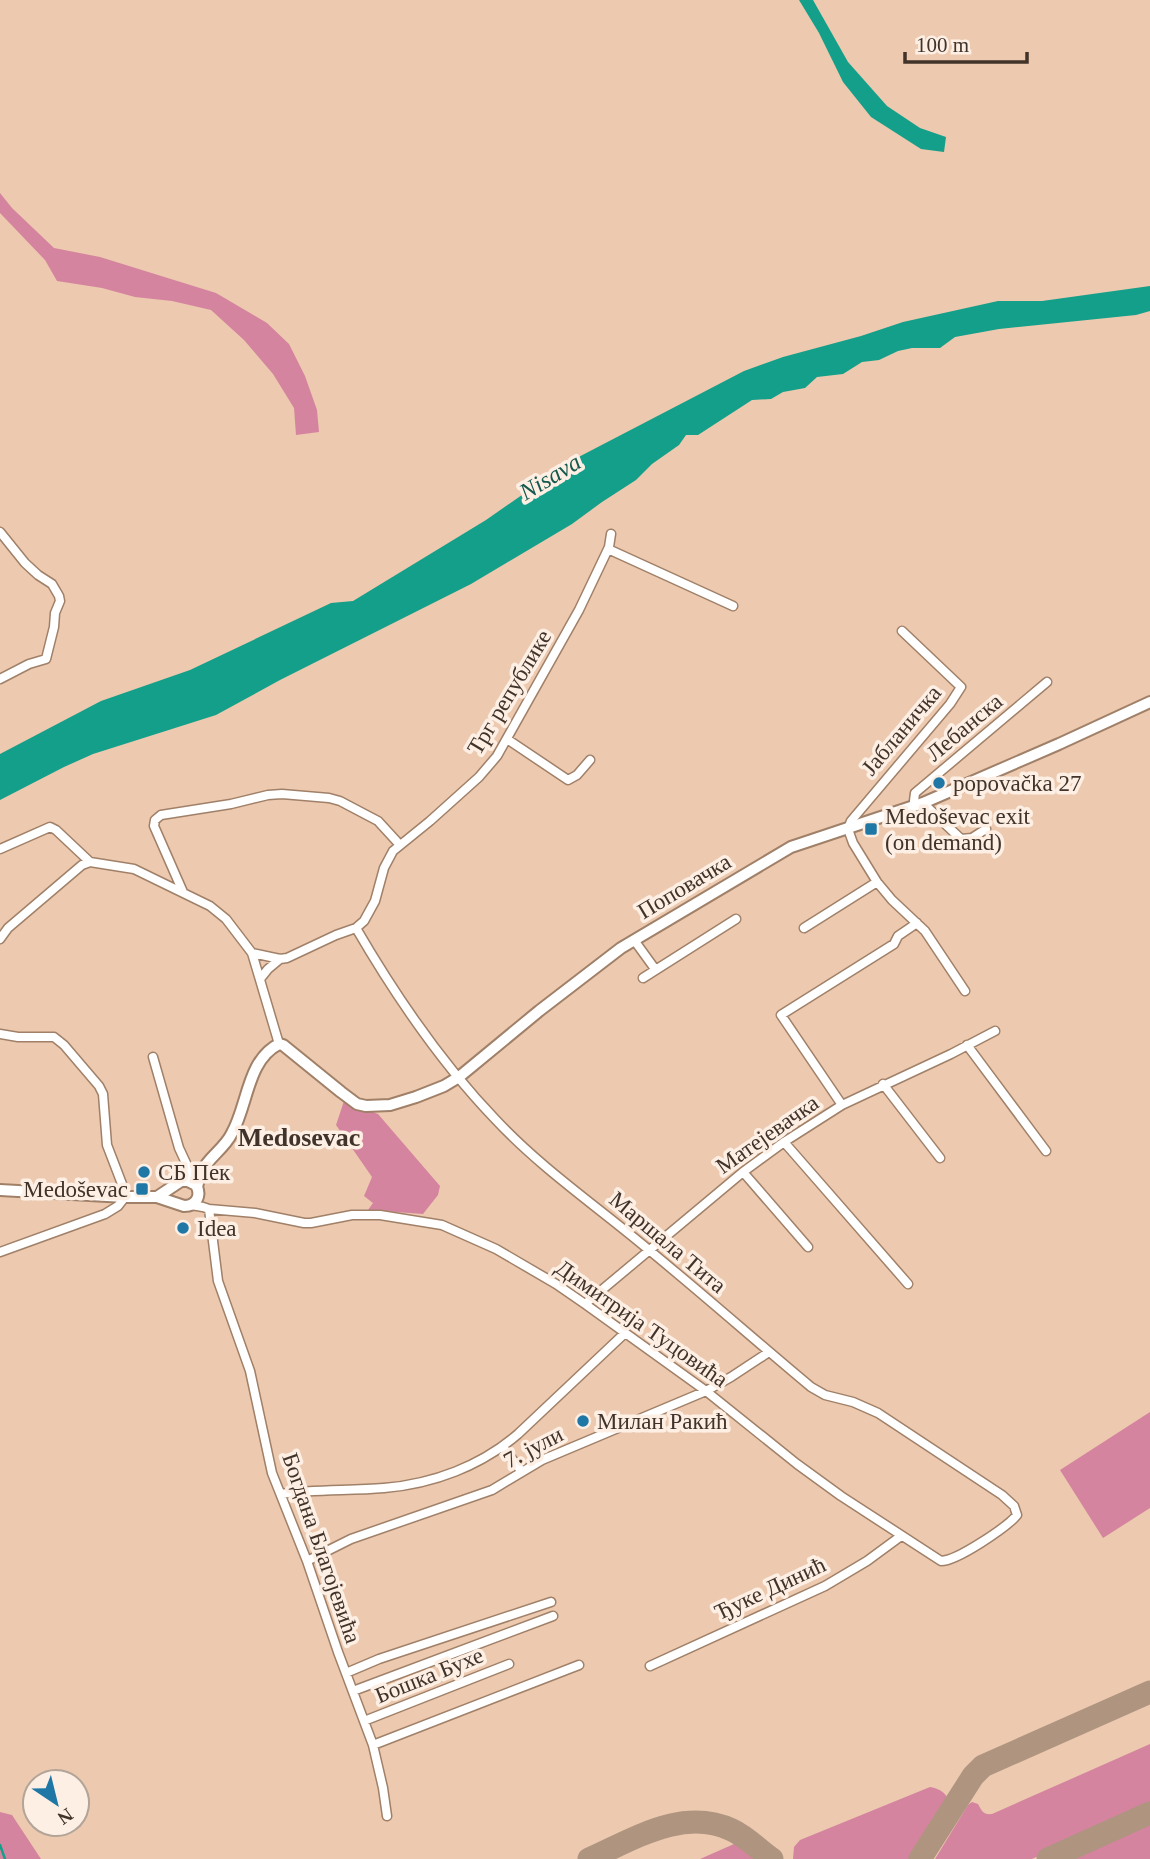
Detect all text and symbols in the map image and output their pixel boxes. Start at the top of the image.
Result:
scale bar [905,21,1028,65]
text: 100 m [916,33,969,57]
water label: Nisava [514,449,585,506]
street label: Трг републике [462,625,556,759]
street label: Јабланичка [857,680,946,780]
street label: Лебанска [921,689,1007,766]
place label: popovačka 27 [953,771,1081,796]
marker: popovačka 27 [931,775,947,791]
place label: Medoševac exit (on demand) [885,804,1031,855]
marker: Medoševac exit (on demand) [863,821,879,837]
street label: Поповачка [633,849,735,924]
street label: Матејевачка [711,1090,823,1179]
district label: Medosevac [238,1123,360,1152]
place label: СБ Пек [158,1160,231,1185]
marker: СБ Пек [136,1164,152,1180]
place label: Medoševac [23,1177,128,1202]
marker: Medoševac [134,1181,150,1197]
street label: Маршала Тита [604,1187,731,1298]
place label: Idea [197,1216,237,1241]
marker: Idea [175,1220,191,1236]
street label: Димитрија Туцовића [551,1255,733,1392]
place label: Милан Ракић [597,1409,728,1434]
marker: Милан Ракић [575,1413,591,1429]
street label: 7. јули [499,1421,567,1473]
street label: Богдана Благојевића [277,1450,366,1647]
street label: Ђуке Динић [711,1552,830,1625]
street label: Бошка Бухе [371,1642,487,1708]
north arrow [21,1768,91,1838]
text: N [54,1804,77,1829]

